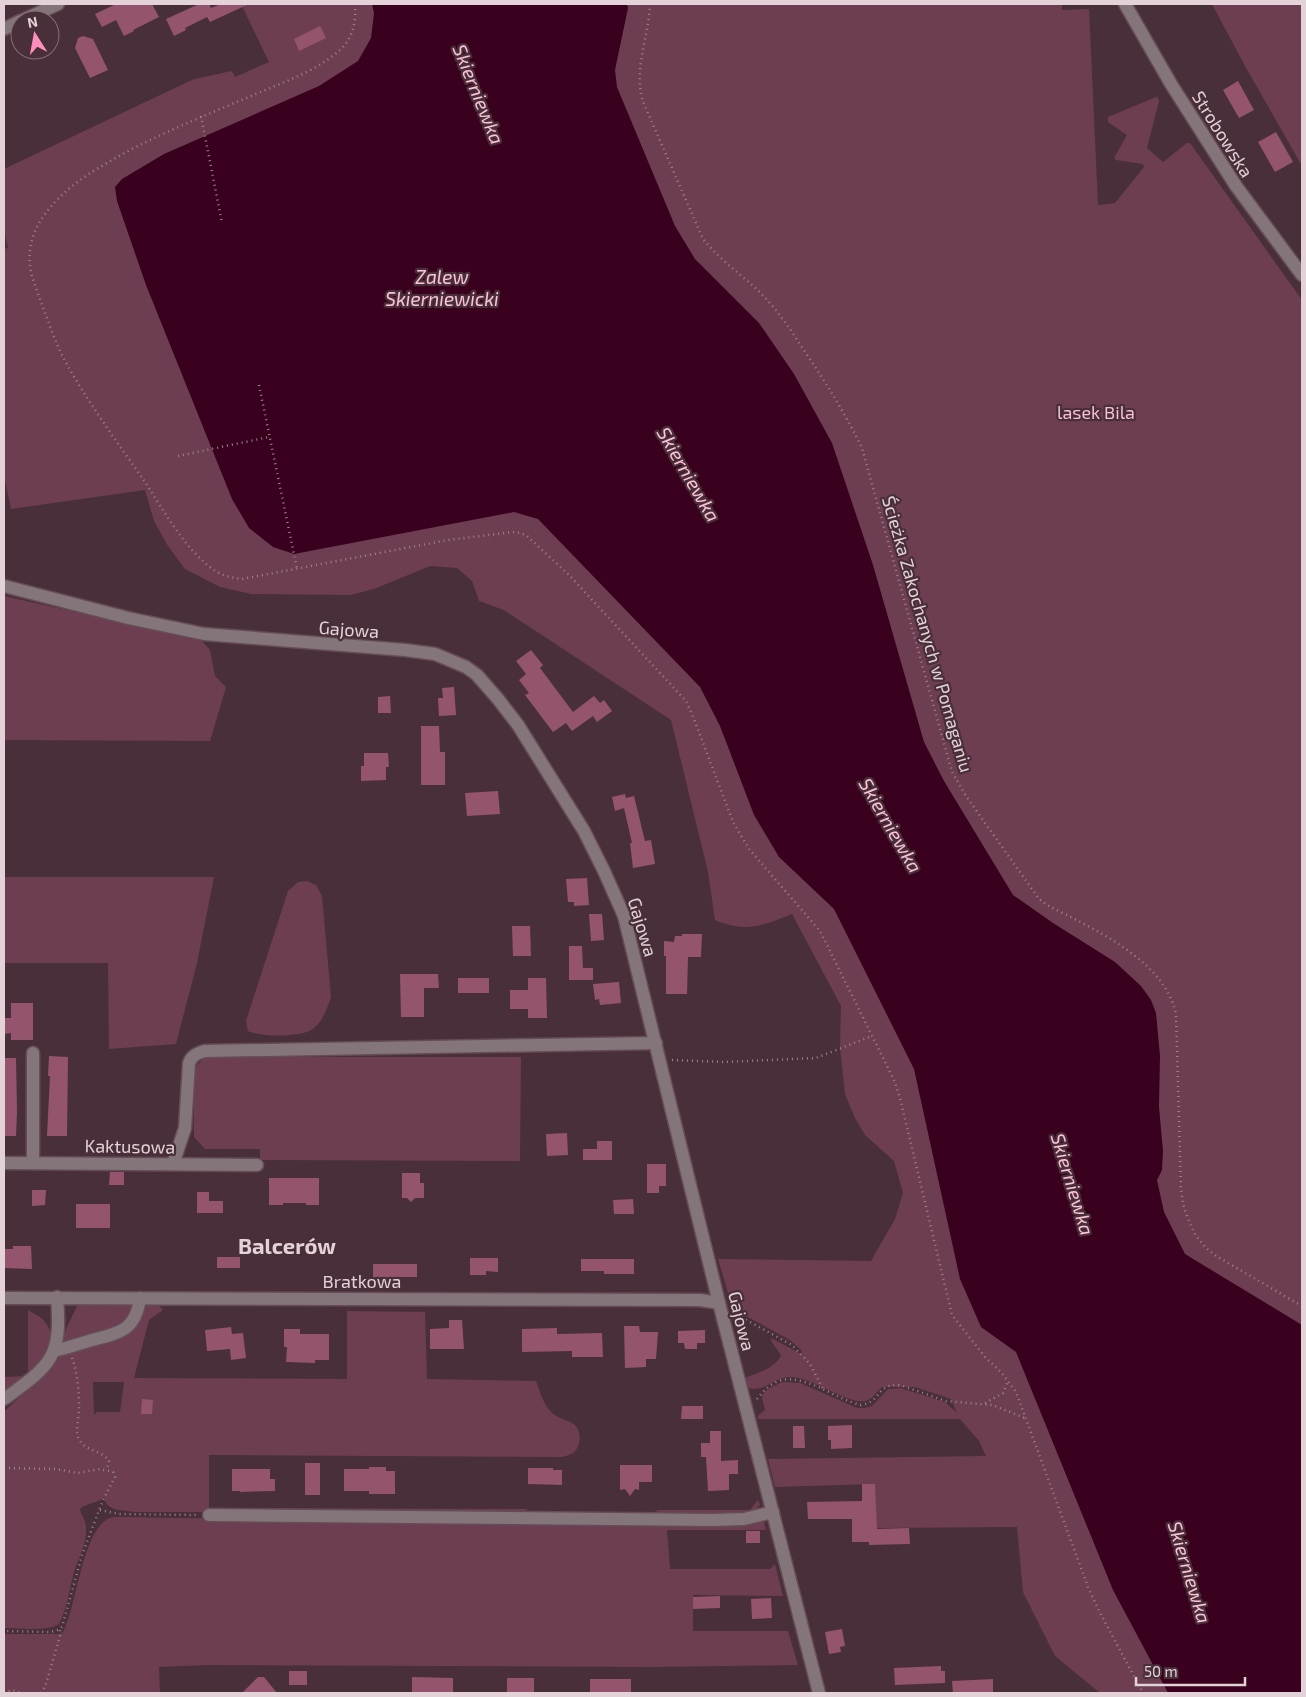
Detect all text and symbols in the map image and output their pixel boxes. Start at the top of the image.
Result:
north arrow [10,10,60,60]
text: N [26,12,39,31]
water label: Skierniewka [449,41,509,147]
street label: Strobowska [1188,87,1258,181]
water label: Zalew Skierniewicki [385,265,499,310]
park label: lasek Bila [1057,401,1135,423]
water label: Skierniewka [653,422,725,526]
street label: Ścieżka Zakochanych w Pomaganiu [878,493,978,775]
street label: Gajowa [318,616,380,642]
water label: Skierniewka [855,773,927,877]
street label: Gajowa [624,895,662,959]
water label: Skierniewka [1047,1130,1099,1238]
street label: Kaktusowa [84,1134,176,1158]
district label: Balcerów [238,1232,336,1258]
street label: Bratkowa [323,1270,401,1292]
street label: Gajowa [724,1289,760,1353]
water label: Skierniewka [1164,1518,1216,1626]
scale bar [1136,1654,1245,1686]
text: 50 m [1144,1662,1178,1680]

